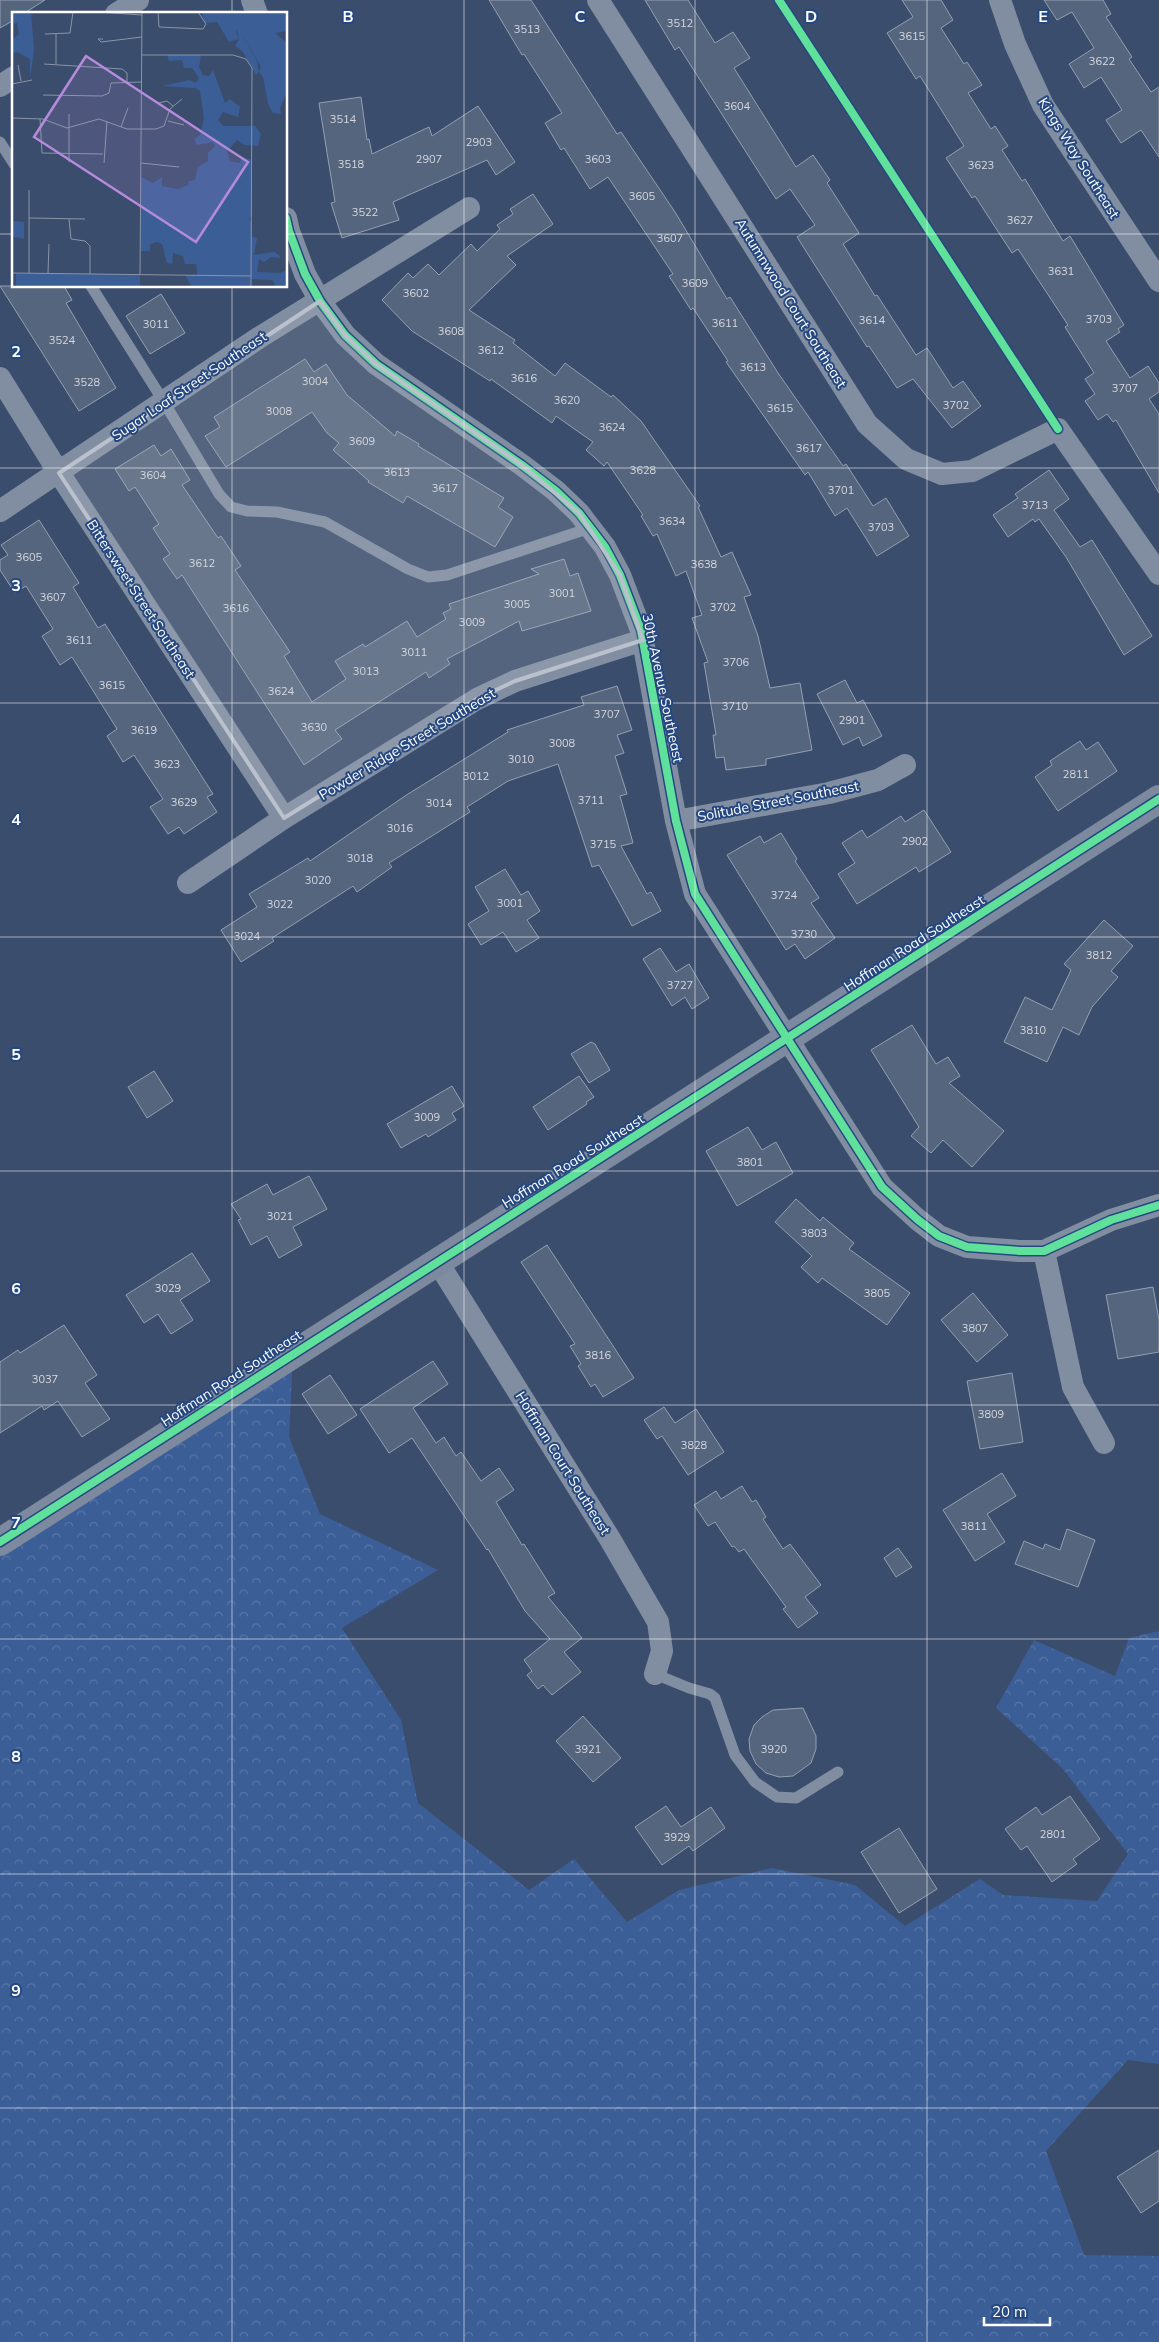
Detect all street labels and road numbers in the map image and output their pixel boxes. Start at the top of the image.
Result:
street label: Kings Way Southeast [1034,94,1124,222]
street label: Autumnwood Court Southeast [731,215,851,391]
street label: Sugar Loaf Street Southeast [108,327,270,445]
street label: Bittersweet Street Southeast [83,516,199,682]
street label: 30th Avenue Southeast [638,612,688,764]
street label: Powder Ridge Street Southeast [315,684,499,804]
street label: Solitude Street Southeast [696,776,860,825]
street label: Hoffman Road Southeast [840,891,988,995]
street label: Hoffman Road Southeast [499,1110,647,1212]
street label: Hoffman Road Southeast [157,1326,305,1430]
street label: Hoffman Court Southeast [512,1388,614,1538]

